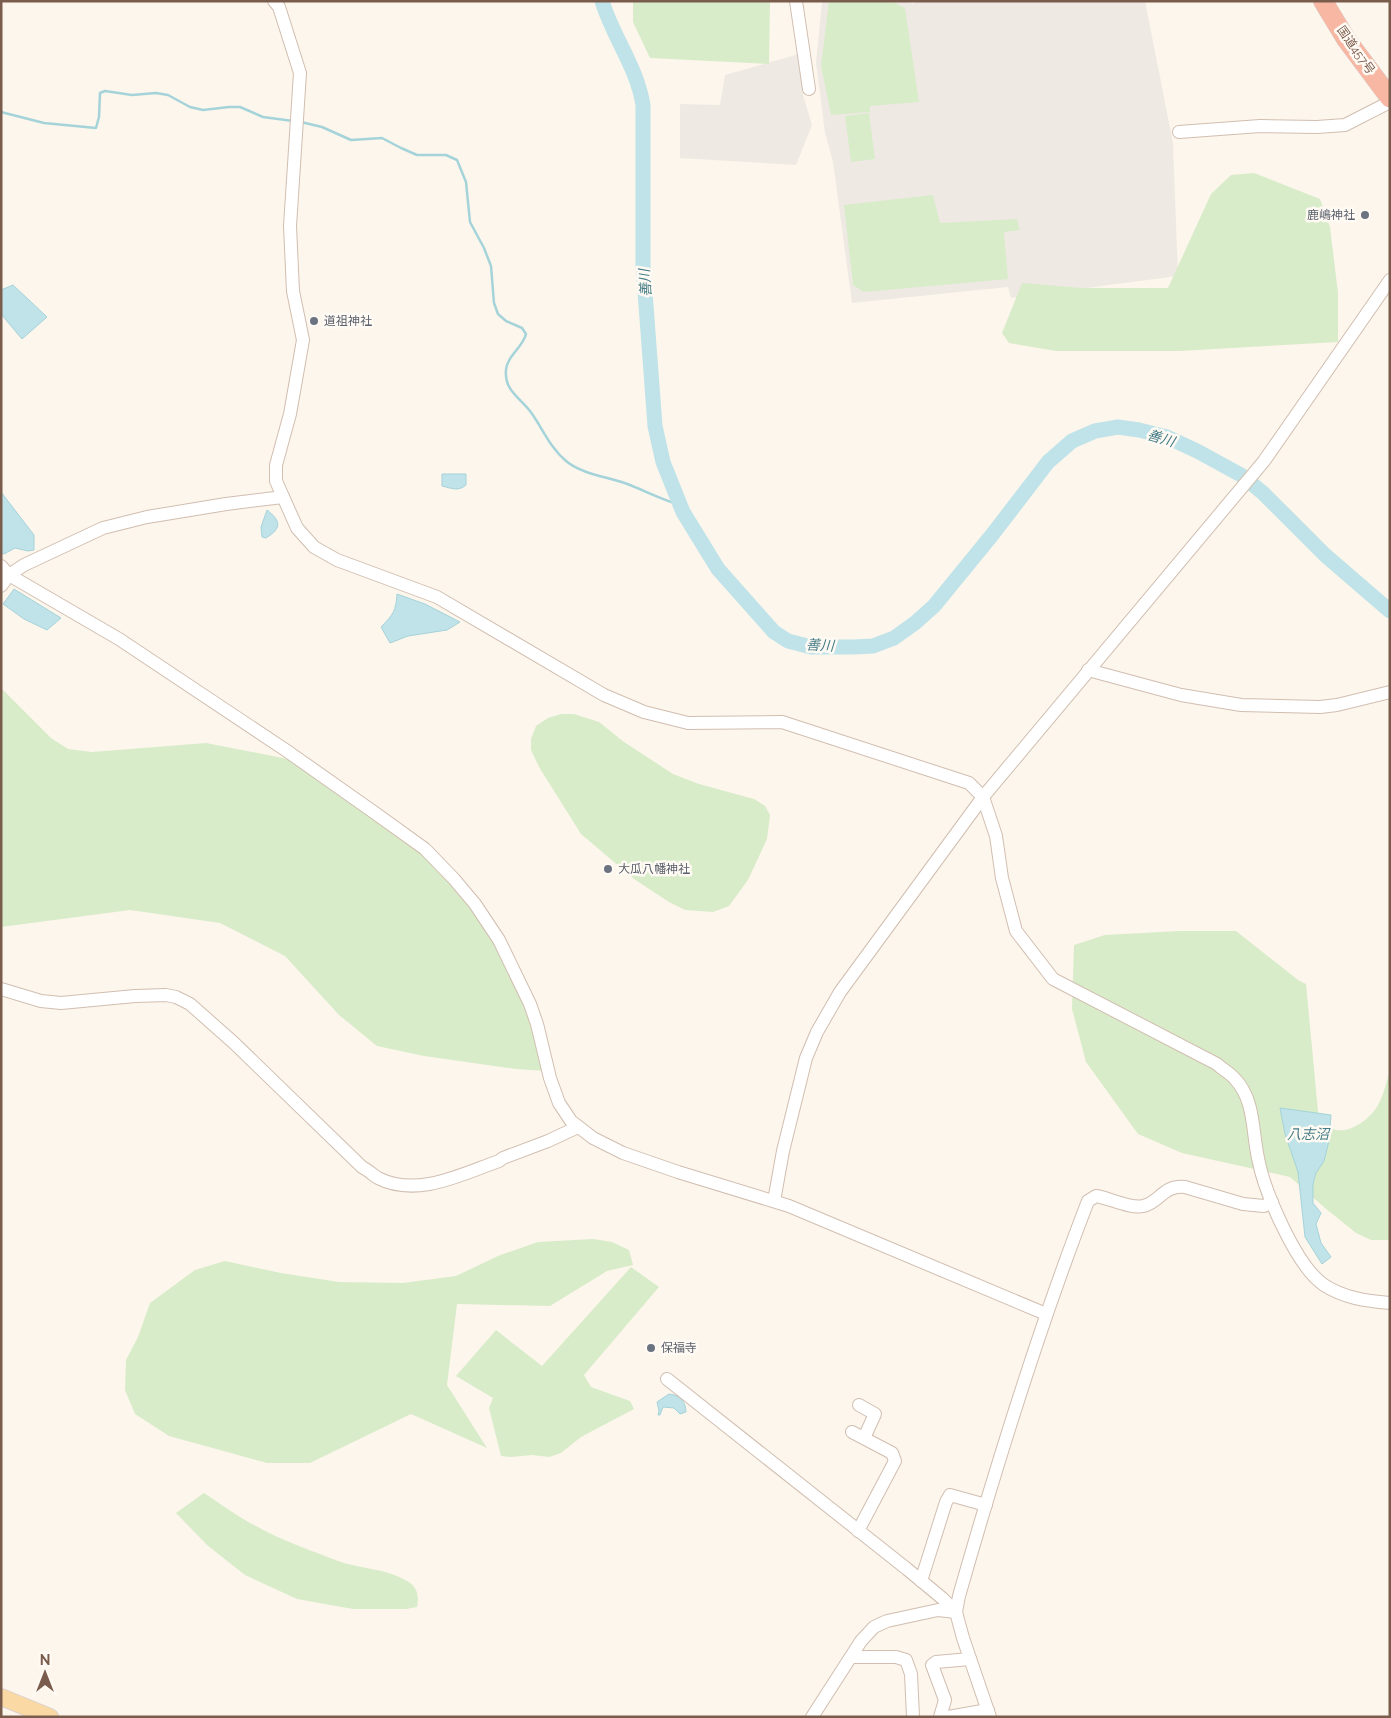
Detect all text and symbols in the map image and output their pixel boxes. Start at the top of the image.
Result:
street label: 国道457号 [1334,23,1378,77]
place label: 鹿嶋神社 [1307,208,1355,222]
marker: 鹿嶋神社 [1359,209,1371,221]
water label: 善川 [636,266,654,298]
place label: 道祖神社 [324,314,372,328]
marker: 道祖神社 [308,315,320,327]
water label: 善川 [1145,426,1179,450]
water label: 善川 [806,636,836,654]
place label: 大瓜八幡神社 [618,862,690,876]
marker: 大瓜八幡神社 [602,863,614,875]
water label: 八志沼 [1287,1126,1331,1142]
place label: 保福寺 [661,1341,697,1355]
marker: 保福寺 [645,1342,657,1354]
north arrow [20,1648,70,1698]
text: N [40,1652,50,1668]

